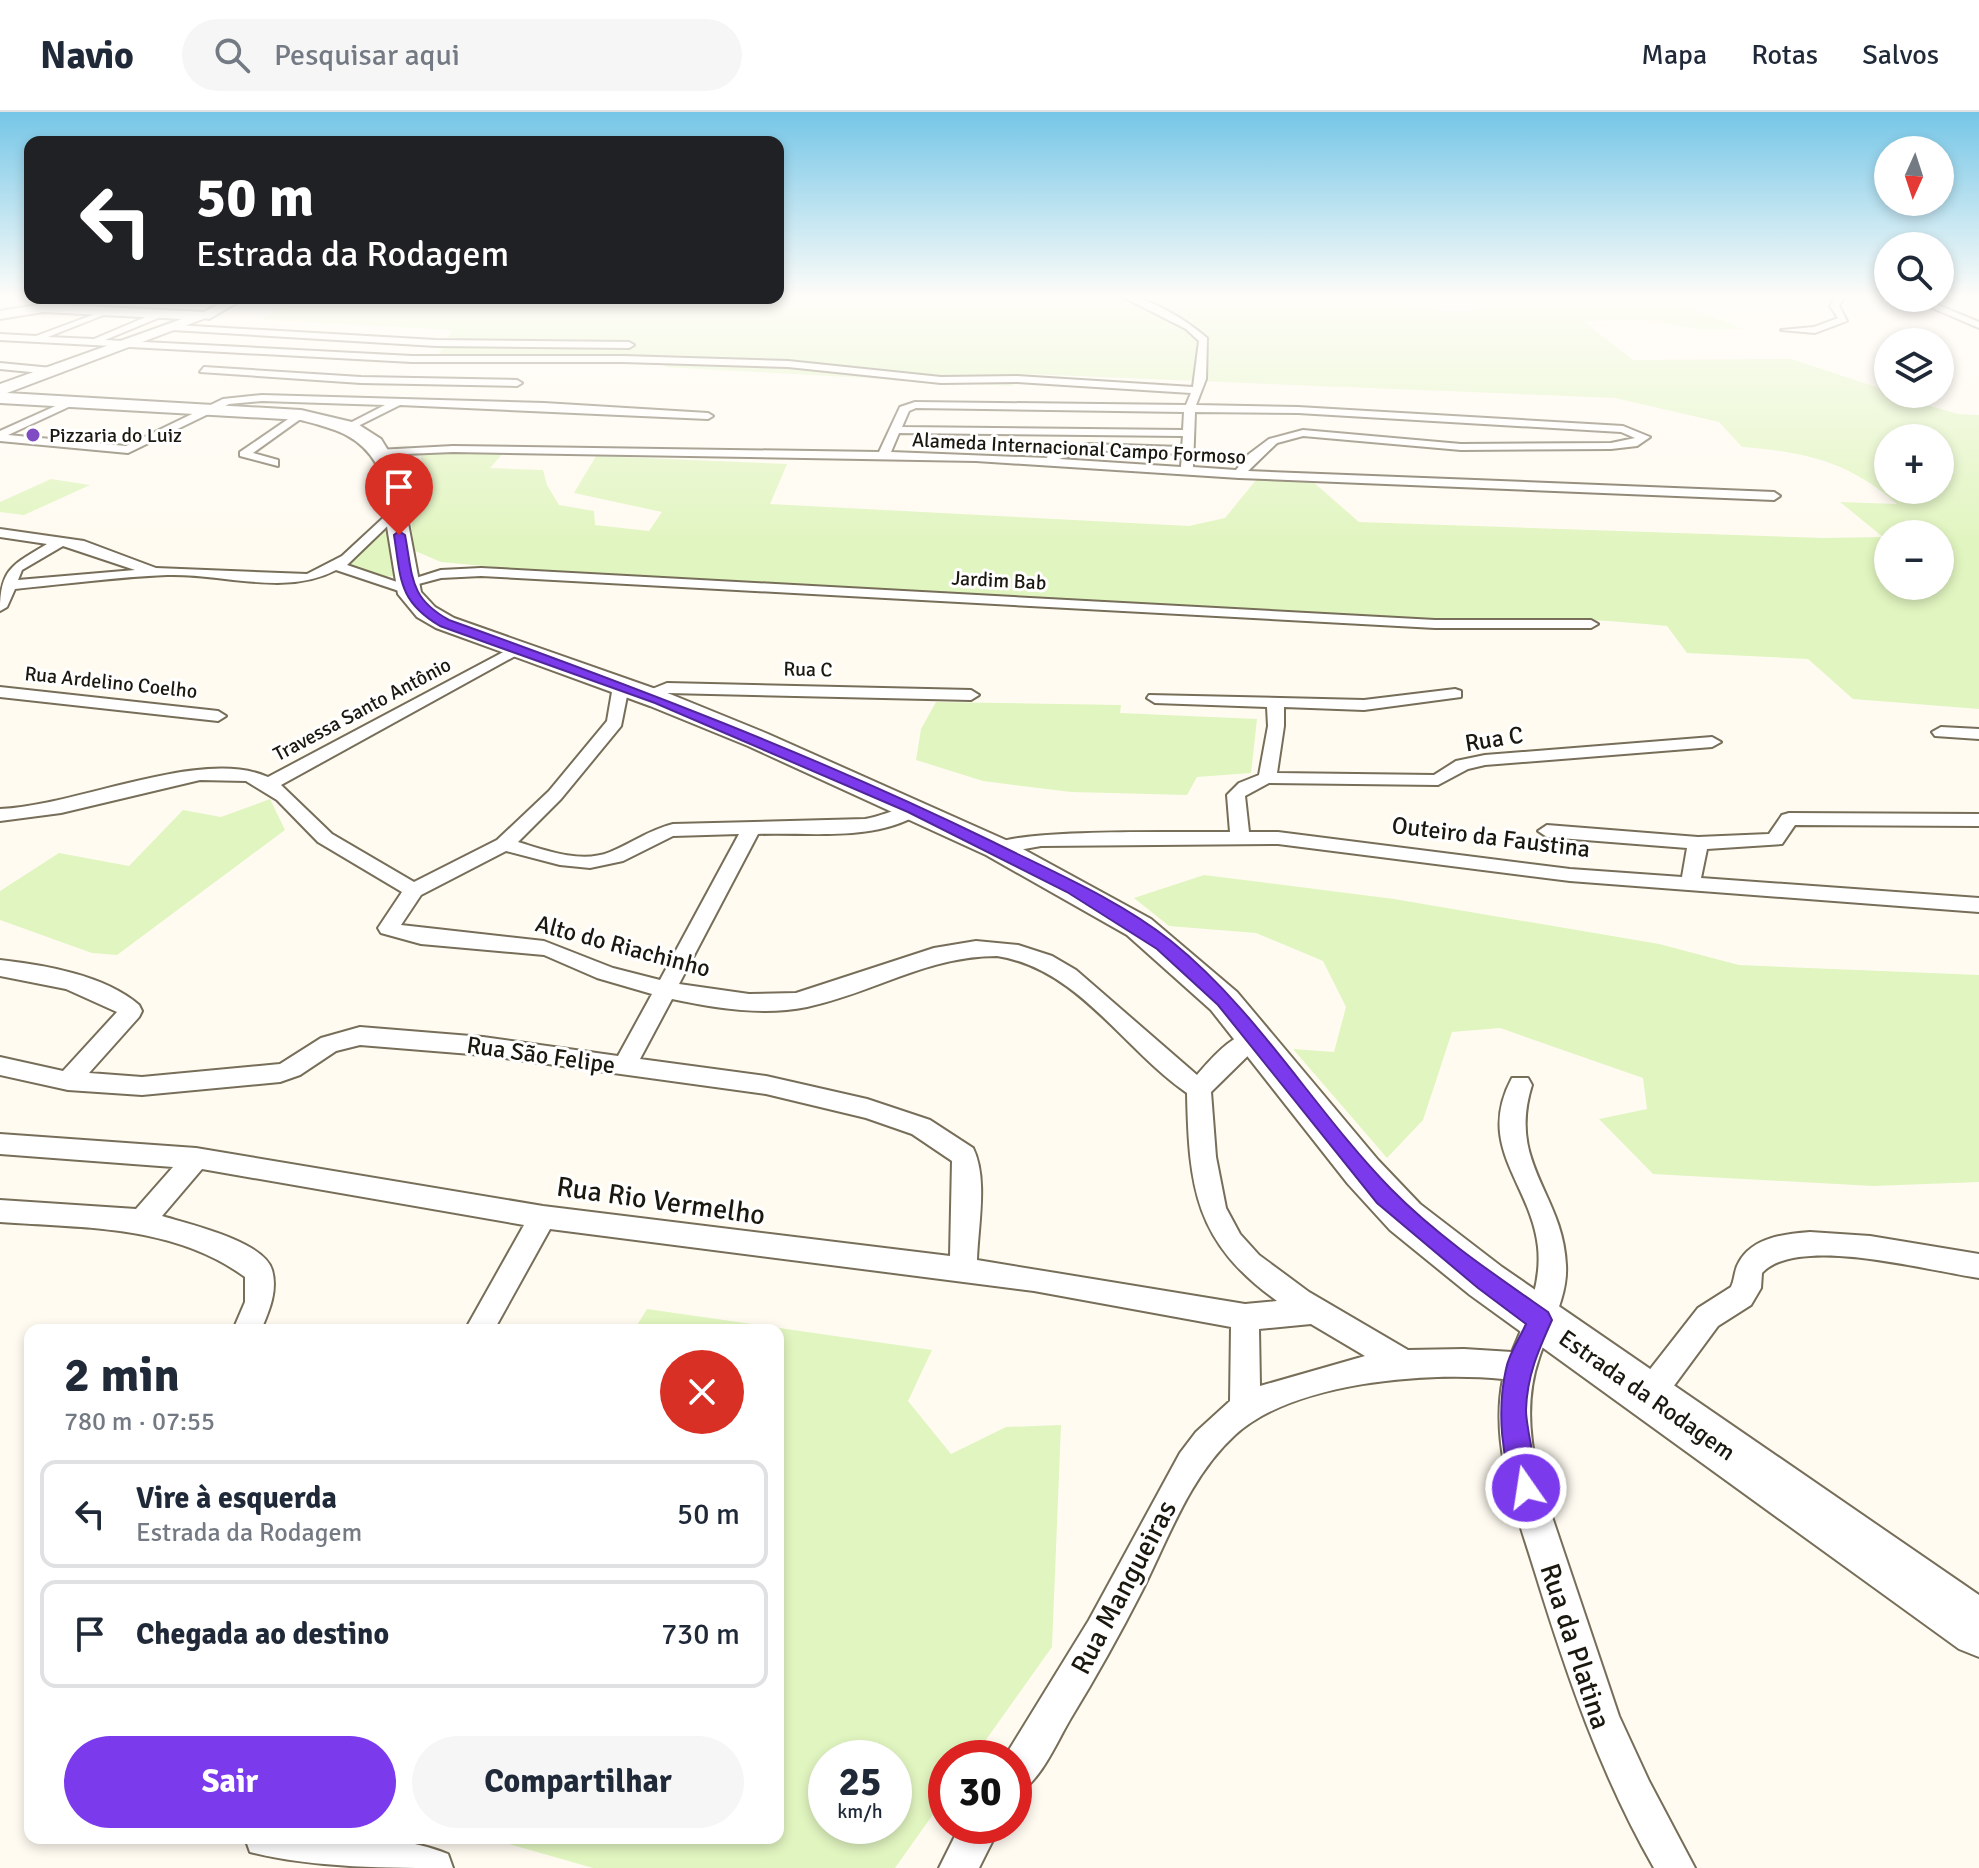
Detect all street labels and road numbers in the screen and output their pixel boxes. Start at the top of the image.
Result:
street label: Alameda Internacional Campo Formoso [911,427,1247,470]
street label: Jardim Bab [951,566,1047,595]
street label: Travessa Santo Antônio [269,652,455,767]
street label: Rua C [783,657,833,682]
street label: Rua Ardelino Coelho [23,661,199,704]
street label: Rua C [1463,720,1525,758]
street label: Outeiro da Faustina [1390,810,1592,864]
street label: Alto do Riachinho [532,908,714,984]
street label: Rua São Felipe [465,1030,617,1080]
street label: Rua Rio Vermelho [554,1170,767,1232]
street label: Estrada da Rodagem [1553,1323,1741,1467]
street label: Rua Mangueiras [1064,1495,1184,1680]
street label: Rua da Platina [1532,1559,1618,1733]

